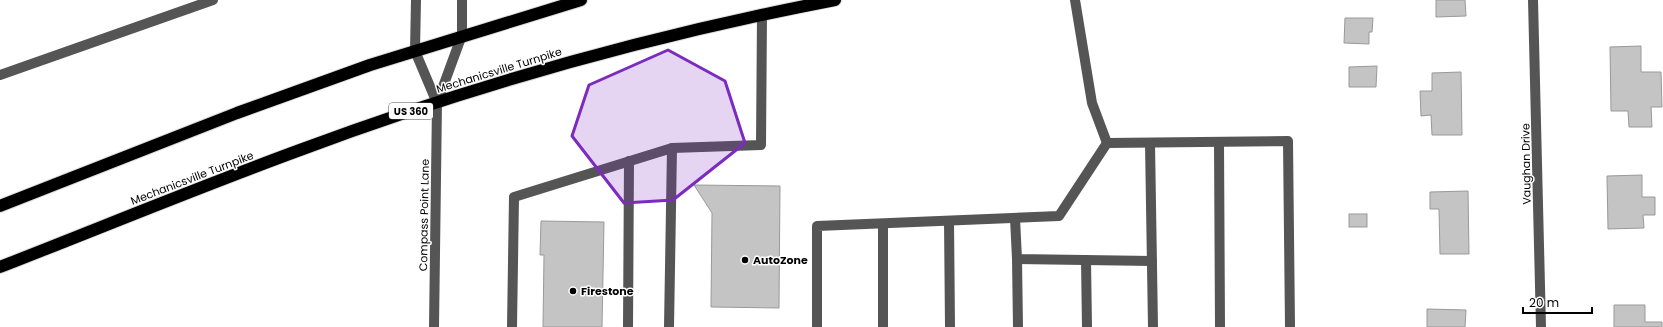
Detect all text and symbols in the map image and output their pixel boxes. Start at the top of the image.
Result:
street label: Mechanicsville Turnpike [434,43,564,97]
road number: US 360 [389,103,433,119]
street label: Vaughan Drive [1517,123,1535,205]
street label: Mechanicsville Turnpike [128,147,256,209]
street label: Compass Point Lane [415,159,433,271]
place label: AutoZone [753,252,808,268]
marker: AutoZone [740,255,750,265]
place label: Firestone [581,283,634,299]
marker: Firestone [568,286,578,296]
scale bar [1523,289,1592,315]
text: 20 m [1529,294,1559,311]

